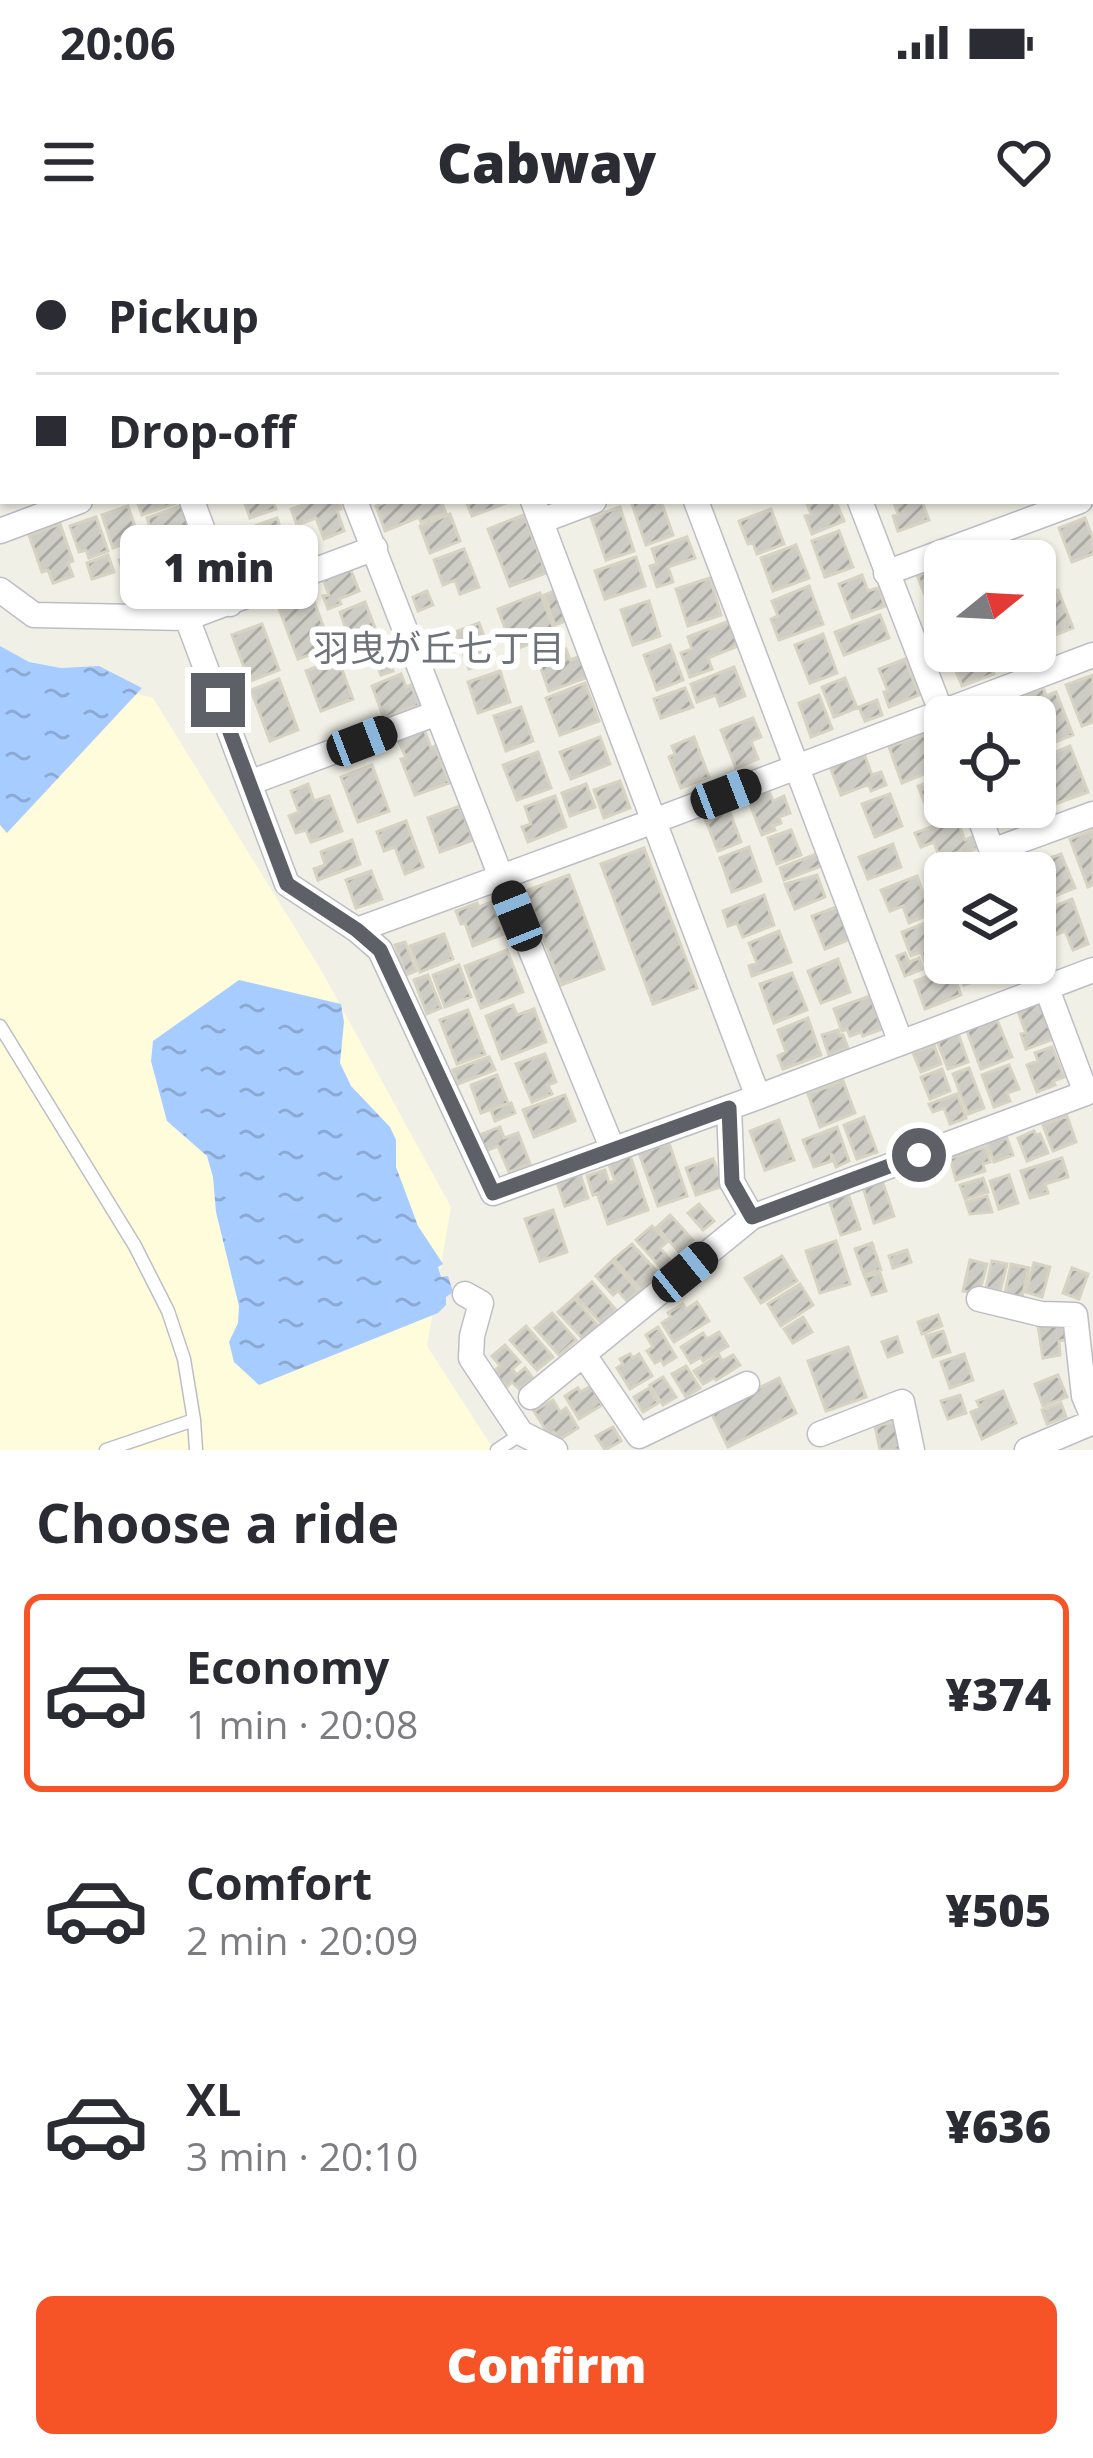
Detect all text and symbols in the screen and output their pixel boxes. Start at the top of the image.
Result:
text: 20:06 [60,12,176,73]
text: Cabway [437,125,656,199]
icon: menu [36,129,102,195]
icon: heart [991,129,1057,195]
text: Pickup [108,285,259,346]
text: Drop-off [108,400,295,461]
callout: 1 min [119,526,317,610]
text: 1 min [164,540,274,593]
north arrow [924,540,1056,672]
map controls [924,540,1056,984]
district label: 羽曳が丘七丁目 [313,623,565,672]
route end [191,673,245,727]
button: locate [924,696,1056,828]
car [322,711,402,771]
car [686,764,766,824]
button: layers [924,852,1056,984]
car [487,876,547,956]
route start [892,1128,946,1182]
car [646,1235,724,1309]
text: Choose a ride [36,1485,399,1559]
text: Economy [186,1636,389,1697]
icon: car [42,1639,150,1747]
text: ¥374 [946,1663,1051,1724]
text: 1 min · 20:08 [186,1697,418,1750]
text: Comfort [186,1852,372,1913]
icon: car [42,1855,150,1963]
text: ¥505 [946,1879,1051,1940]
text: 2 min · 20:09 [186,1913,418,1966]
text: XL [186,2068,241,2129]
icon: car [42,2071,150,2179]
text: ¥636 [946,2095,1051,2156]
text: 3 min · 20:10 [186,2129,418,2182]
button: Confirm [36,2296,1057,2434]

